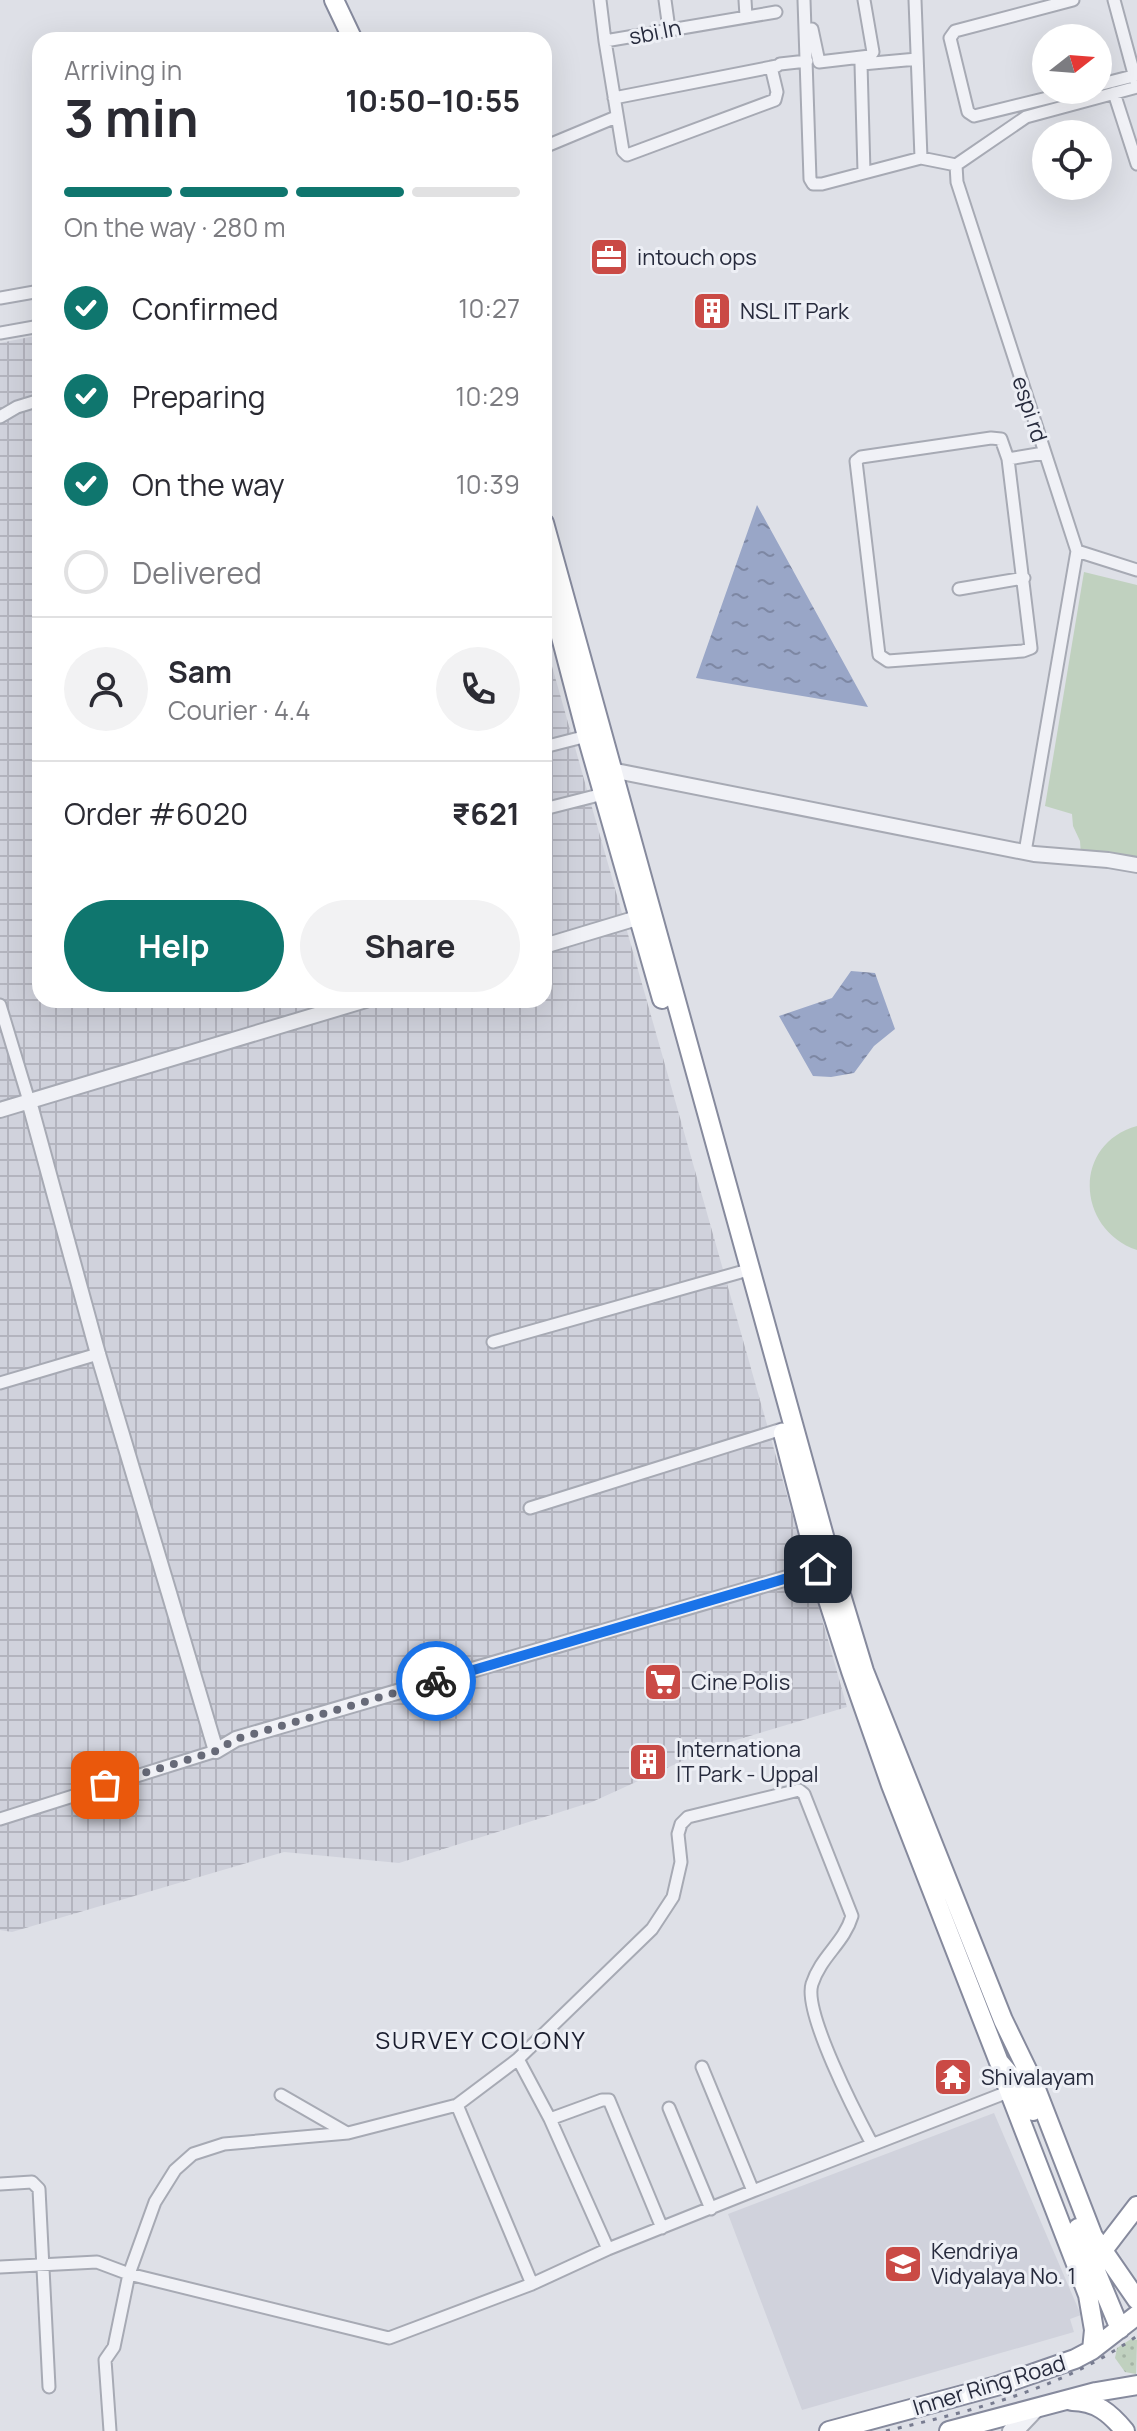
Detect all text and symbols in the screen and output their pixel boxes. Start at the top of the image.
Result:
street label: sbi ln [626,12,684,52]
north arrow [1032,24,1112,104]
map controls [1032,24,1112,200]
text: Arriving in [64,52,182,88]
text: 10:50–10:55 [345,80,520,121]
text: 3 min [64,82,199,153]
button: locate [1032,120,1112,200]
text: On the way · 280 m [64,209,286,245]
office icon: intouch ops [588,236,630,278]
place label: intouch ops [637,242,757,272]
icon: check [64,286,108,330]
text: Confirmed [132,288,279,329]
text: 10:27 [458,290,520,326]
building icon: NSL IT Park [691,290,733,332]
place label: NSL IT Park [740,296,850,326]
street label: espi rd [1005,372,1055,446]
icon: check [64,374,108,418]
text: Preparing [132,376,266,417]
text: 10:29 [455,378,520,414]
icon: check [64,462,108,506]
text: On the way [132,464,285,505]
text: 10:39 [456,466,520,502]
text: Delivered [132,552,262,593]
button: person [64,647,148,731]
button: phone [436,647,520,731]
text: Sam [168,651,232,692]
text: Courier · 4.4 [168,692,310,728]
text: Order #6020 [64,793,248,834]
text: ₹621 [452,793,520,834]
button: Help [64,900,284,992]
button: Share [300,900,520,992]
pin [784,1535,852,1603]
icon: home [796,1547,840,1591]
courier [396,1641,476,1721]
icon: bike [414,1659,458,1703]
supermarket icon: Cine Polis [642,1661,684,1703]
place label: Cine Polis [691,1667,790,1697]
place label: Internationa IT Park - Uppal [676,1734,819,1789]
building icon: Internationa IT Park - Uppal [627,1741,669,1783]
pin [71,1751,139,1819]
icon: bag [83,1763,127,1807]
district label: SURVEY COLONY [375,2023,587,2056]
temple icon: Shivalayam [932,2056,974,2098]
place label: Shivalayam [981,2062,1094,2092]
place label: Kendriya Vidyalaya No. 1 [931,2236,1076,2291]
school or university icon: Kendriya Vidyalaya No. 1 [882,2243,924,2285]
street label: Inner Ring Road [909,2348,1069,2422]

